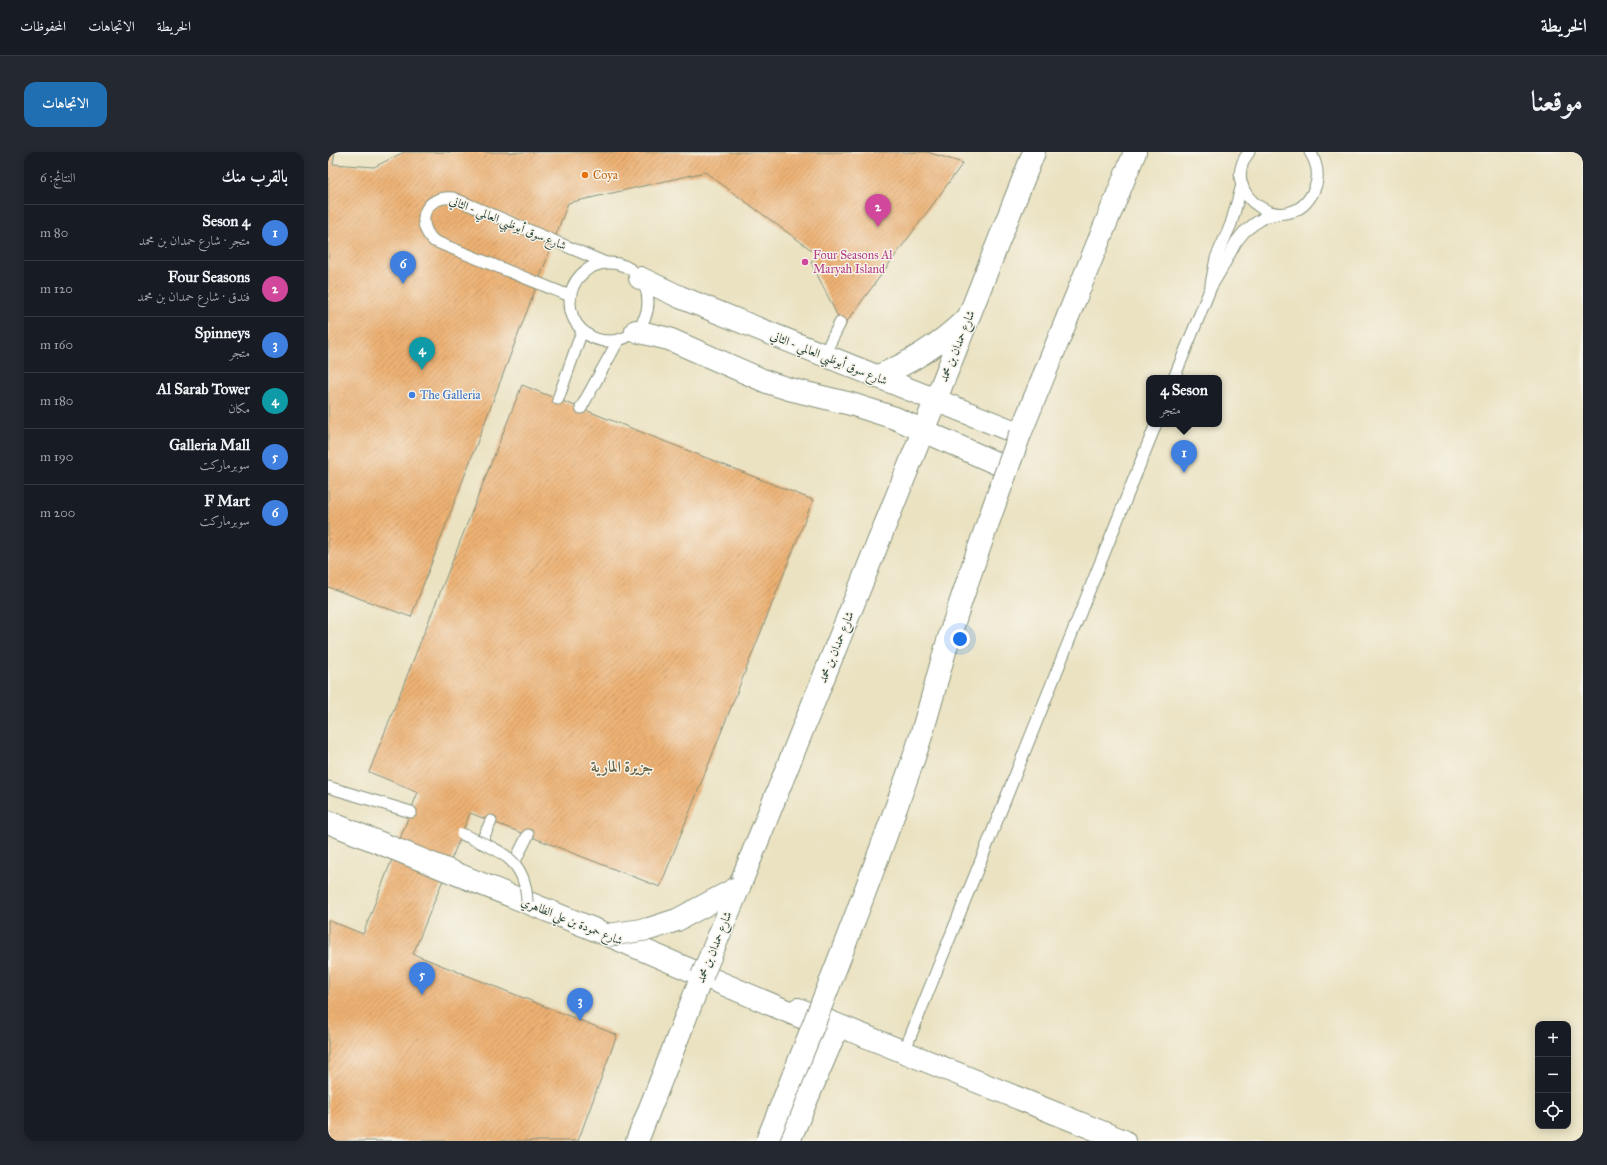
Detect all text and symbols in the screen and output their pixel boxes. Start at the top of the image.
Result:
text: الخريطة [1541,14,1587,37]
text: المحفوظات [20,18,66,35]
text: الاتجاهات [88,18,135,35]
text: الخريطة [157,18,191,35]
button: الاتجاهات [24,82,107,127]
text: موقعنا [1531,84,1583,119]
text: بالقرب منك [222,166,288,187]
place label: Coya [593,168,619,182]
text: النتائج: 6 [40,170,76,186]
marker: Coya [580,170,590,180]
street label: شارع سوق أبوظبي العالمي - الثاني [446,192,569,258]
pin: 2 [865,194,891,227]
text: 4 Seson [202,212,250,230]
text: 80 m [40,225,68,241]
text: 1 [272,225,278,241]
text: متجر · شارع حمدان بن محمد [139,233,250,249]
place label: Four Seasons Al Maryah Island [813,248,893,276]
pin: 6 [390,251,416,284]
marker: Four Seasons Al Maryah Island [800,257,810,267]
text: Four Seasons [168,268,250,286]
text: 120 m [40,281,73,297]
text: 2 [272,281,278,297]
text: فندق · شارع حمدان بن محمد [137,289,250,305]
street label: شارع حمدان بن محمد [936,308,981,385]
text: Spinneys [195,324,250,342]
street label: شارع سوق أبوظبي العالمي - الثاني [767,327,890,393]
text: 160 m [40,337,73,353]
text: 3 [272,337,278,353]
pin: 4 [409,337,435,370]
text: متجر [229,345,250,361]
popup [1146,375,1222,427]
text: Al Sarab Tower [157,380,250,398]
text: 4 Seson [1160,381,1208,399]
place label: The Galleria [420,388,482,402]
marker: The Galleria [407,390,417,400]
text: 180 m [40,393,73,409]
text: 4 [271,393,279,409]
text: مكان [228,401,250,417]
text: متجر [1160,402,1181,418]
text: Galleria Mall [169,436,250,454]
pin: 1 [1171,440,1197,473]
text: 190 m [40,449,73,465]
text: 5 [272,449,278,465]
text: سوبرماركت [200,457,250,473]
text: F Mart [204,492,250,510]
text: 200 m [40,505,75,521]
text: 6 [272,505,278,521]
text: سوبرماركت [200,513,250,529]
street label: شارع حمدان بن محمد [815,609,860,686]
your location [950,629,970,649]
district label: جزيرة المارية [591,757,653,777]
street label: شارع حمودة بن علي الظاهري [517,894,625,952]
street label: شارع حمدان بن محمد [693,909,738,986]
pin: 5 [409,962,435,995]
pin: 3 [567,988,593,1021]
map controls [1535,1021,1571,1129]
button: + [1535,1021,1571,1057]
button: − [1535,1057,1571,1093]
button: locate [1535,1093,1571,1129]

